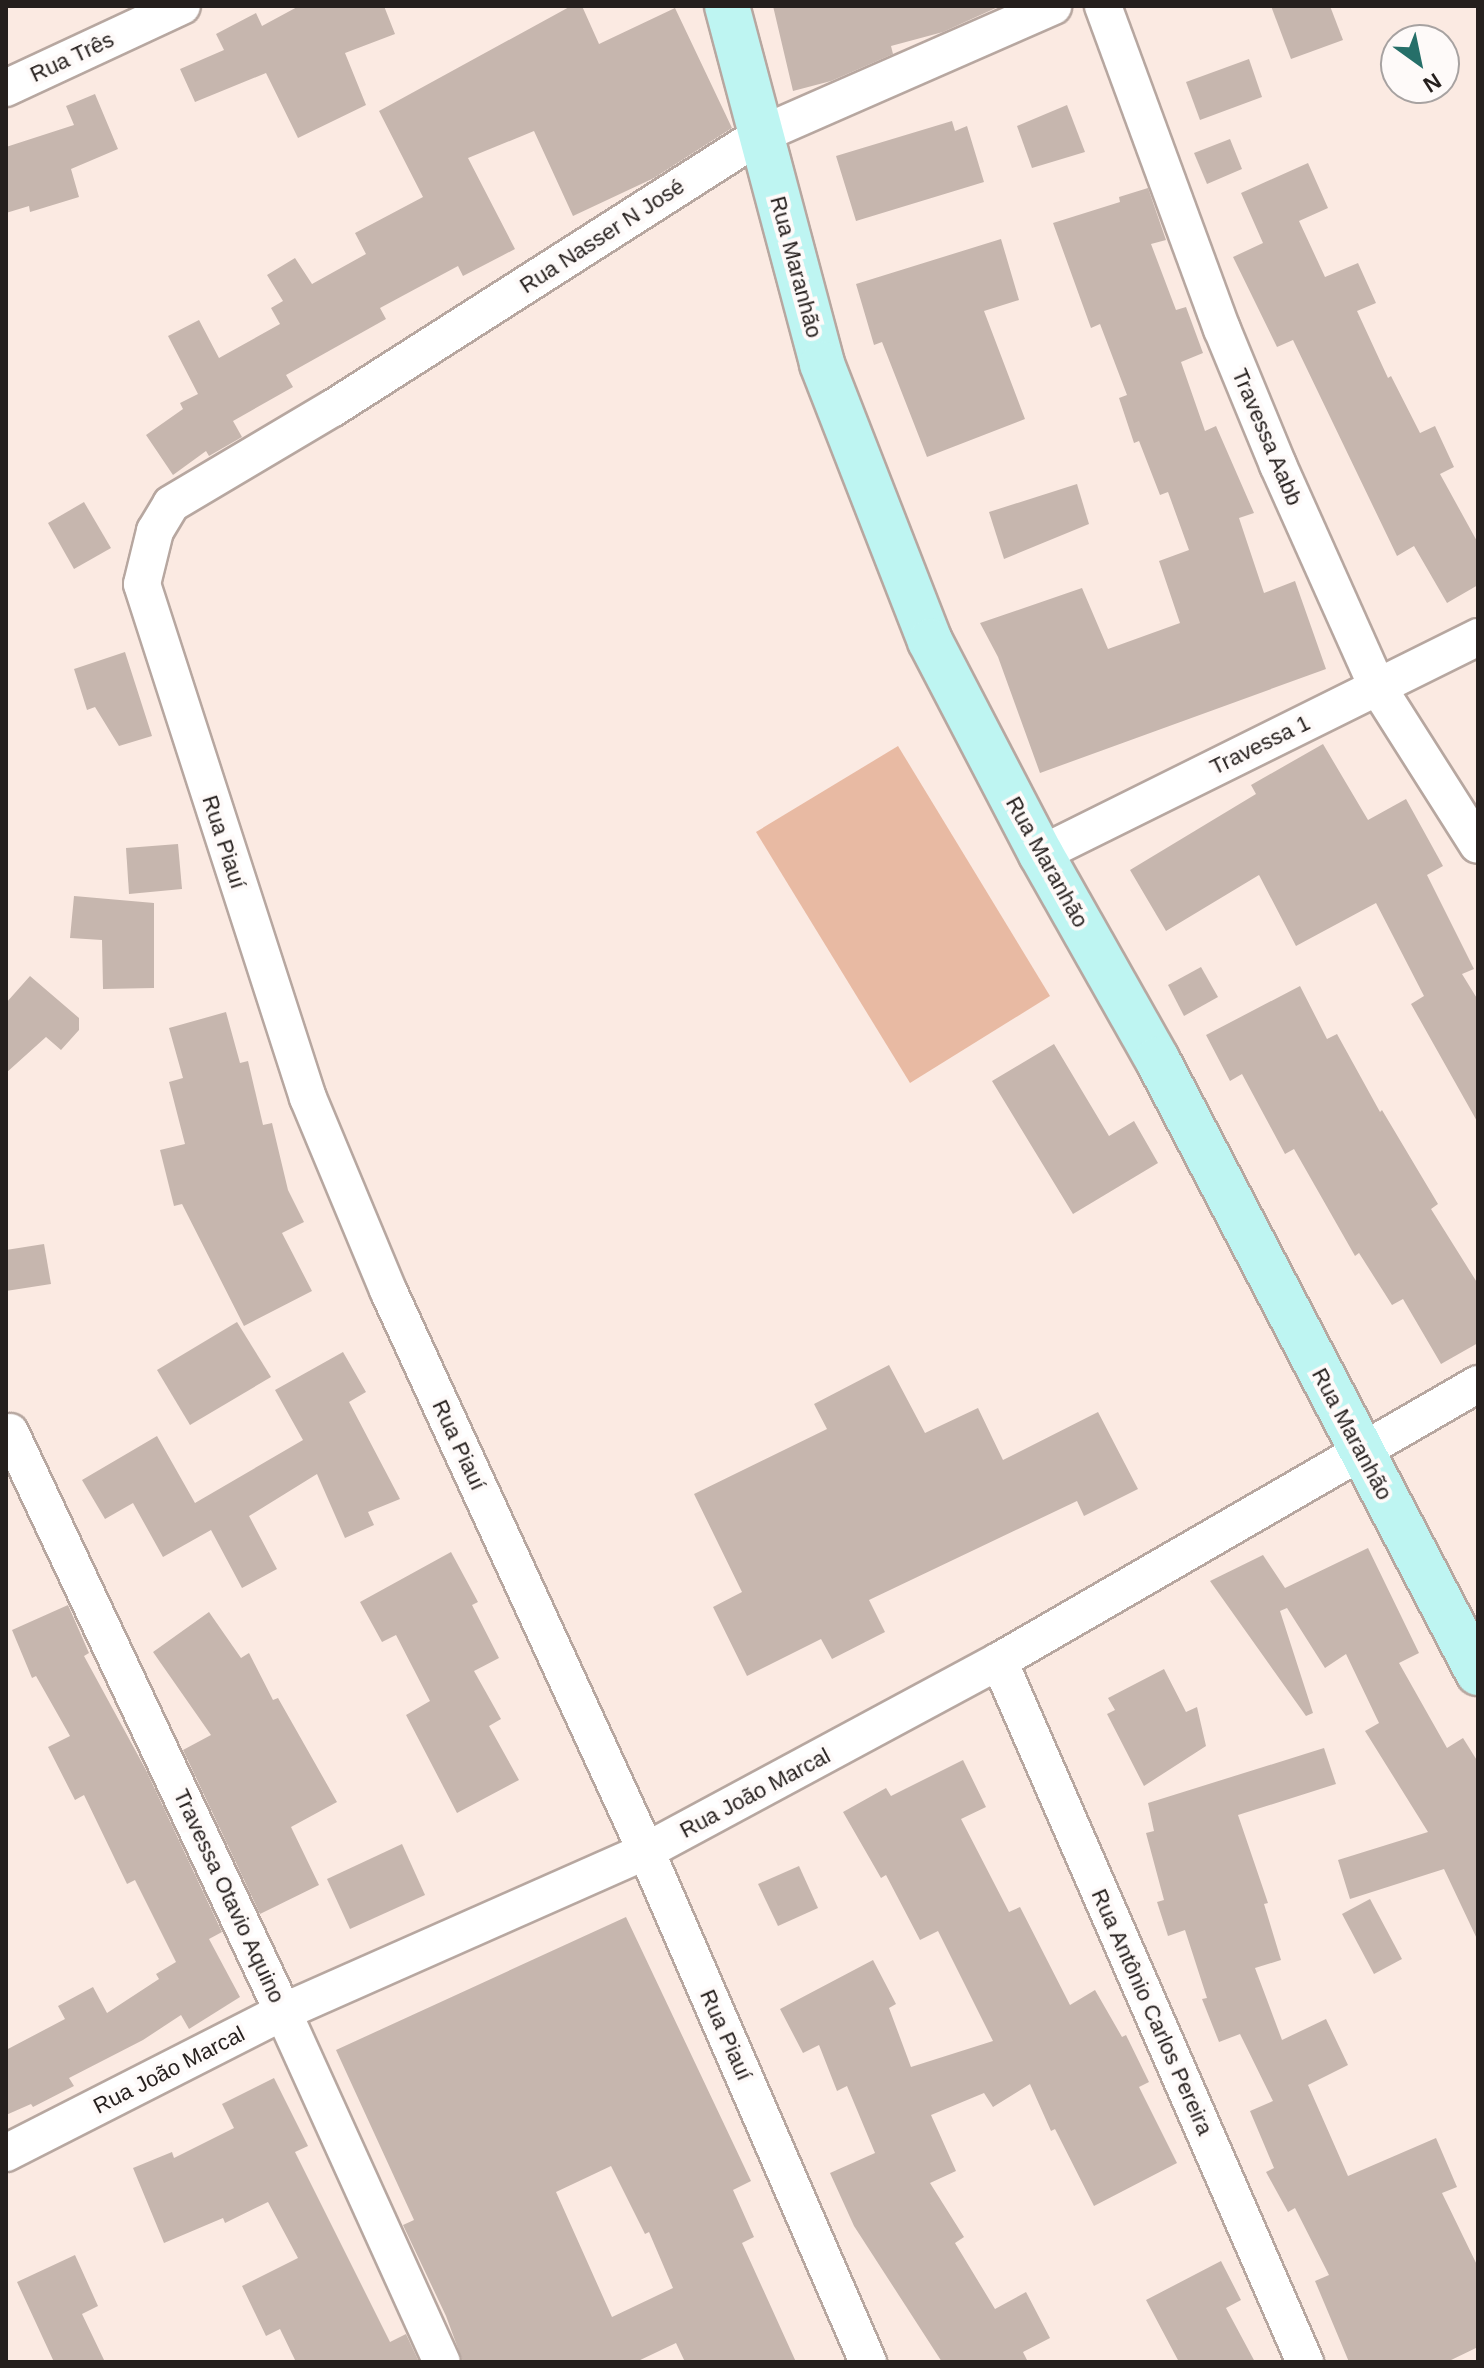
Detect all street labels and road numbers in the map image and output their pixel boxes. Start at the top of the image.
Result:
street label: Rua Três [26,26,118,88]
street label: Rua Nasser N José [515,173,689,299]
street label: Rua Maranhão [764,193,828,341]
street label: Travessa Aabb [1226,364,1308,510]
street label: Travessa 1 [1206,709,1314,781]
street label: Rua Piauí [197,792,251,892]
street label: Rua Maranhão [1000,792,1094,932]
street label: Rua Maranhão [1306,1364,1398,1504]
street label: Rua Piauí [427,1396,491,1494]
street label: Rua João Marcal [675,1742,835,1844]
street label: Travessa Otavio Aquino [168,1784,290,2008]
street label: Rua Antônio Carlos Pereira [1085,1884,1219,2140]
street label: Rua Piauí [694,1985,758,2085]
street label: Rua João Marcal [89,2020,249,2120]

